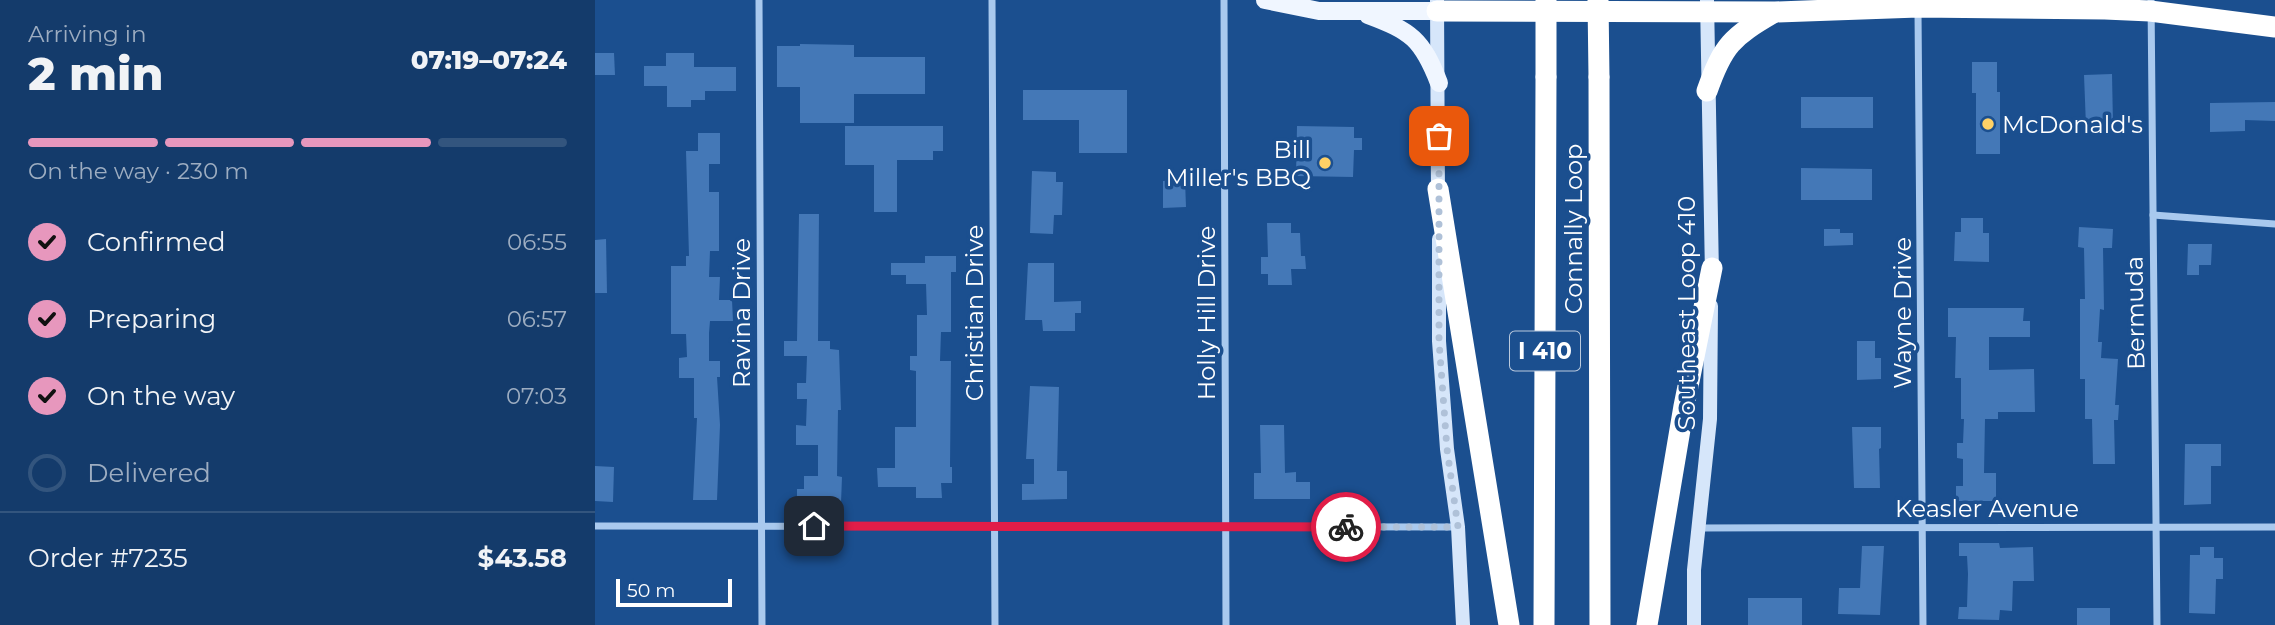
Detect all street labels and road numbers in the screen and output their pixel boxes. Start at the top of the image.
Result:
street label: Connally Loop [1559,144,1588,314]
street label: Southeast Loop 410 [1672,196,1701,430]
street label: Christian Drive [960,225,989,401]
street label: Holly Hill Drive [1192,226,1221,400]
street label: Wayne Drive [1888,237,1917,389]
street label: Ravina Drive [727,238,756,388]
street label: Bermuda [2120,256,2150,370]
road number: I 410 [1510,332,1580,370]
street label: Keasler Avenue [1895,494,2079,523]

